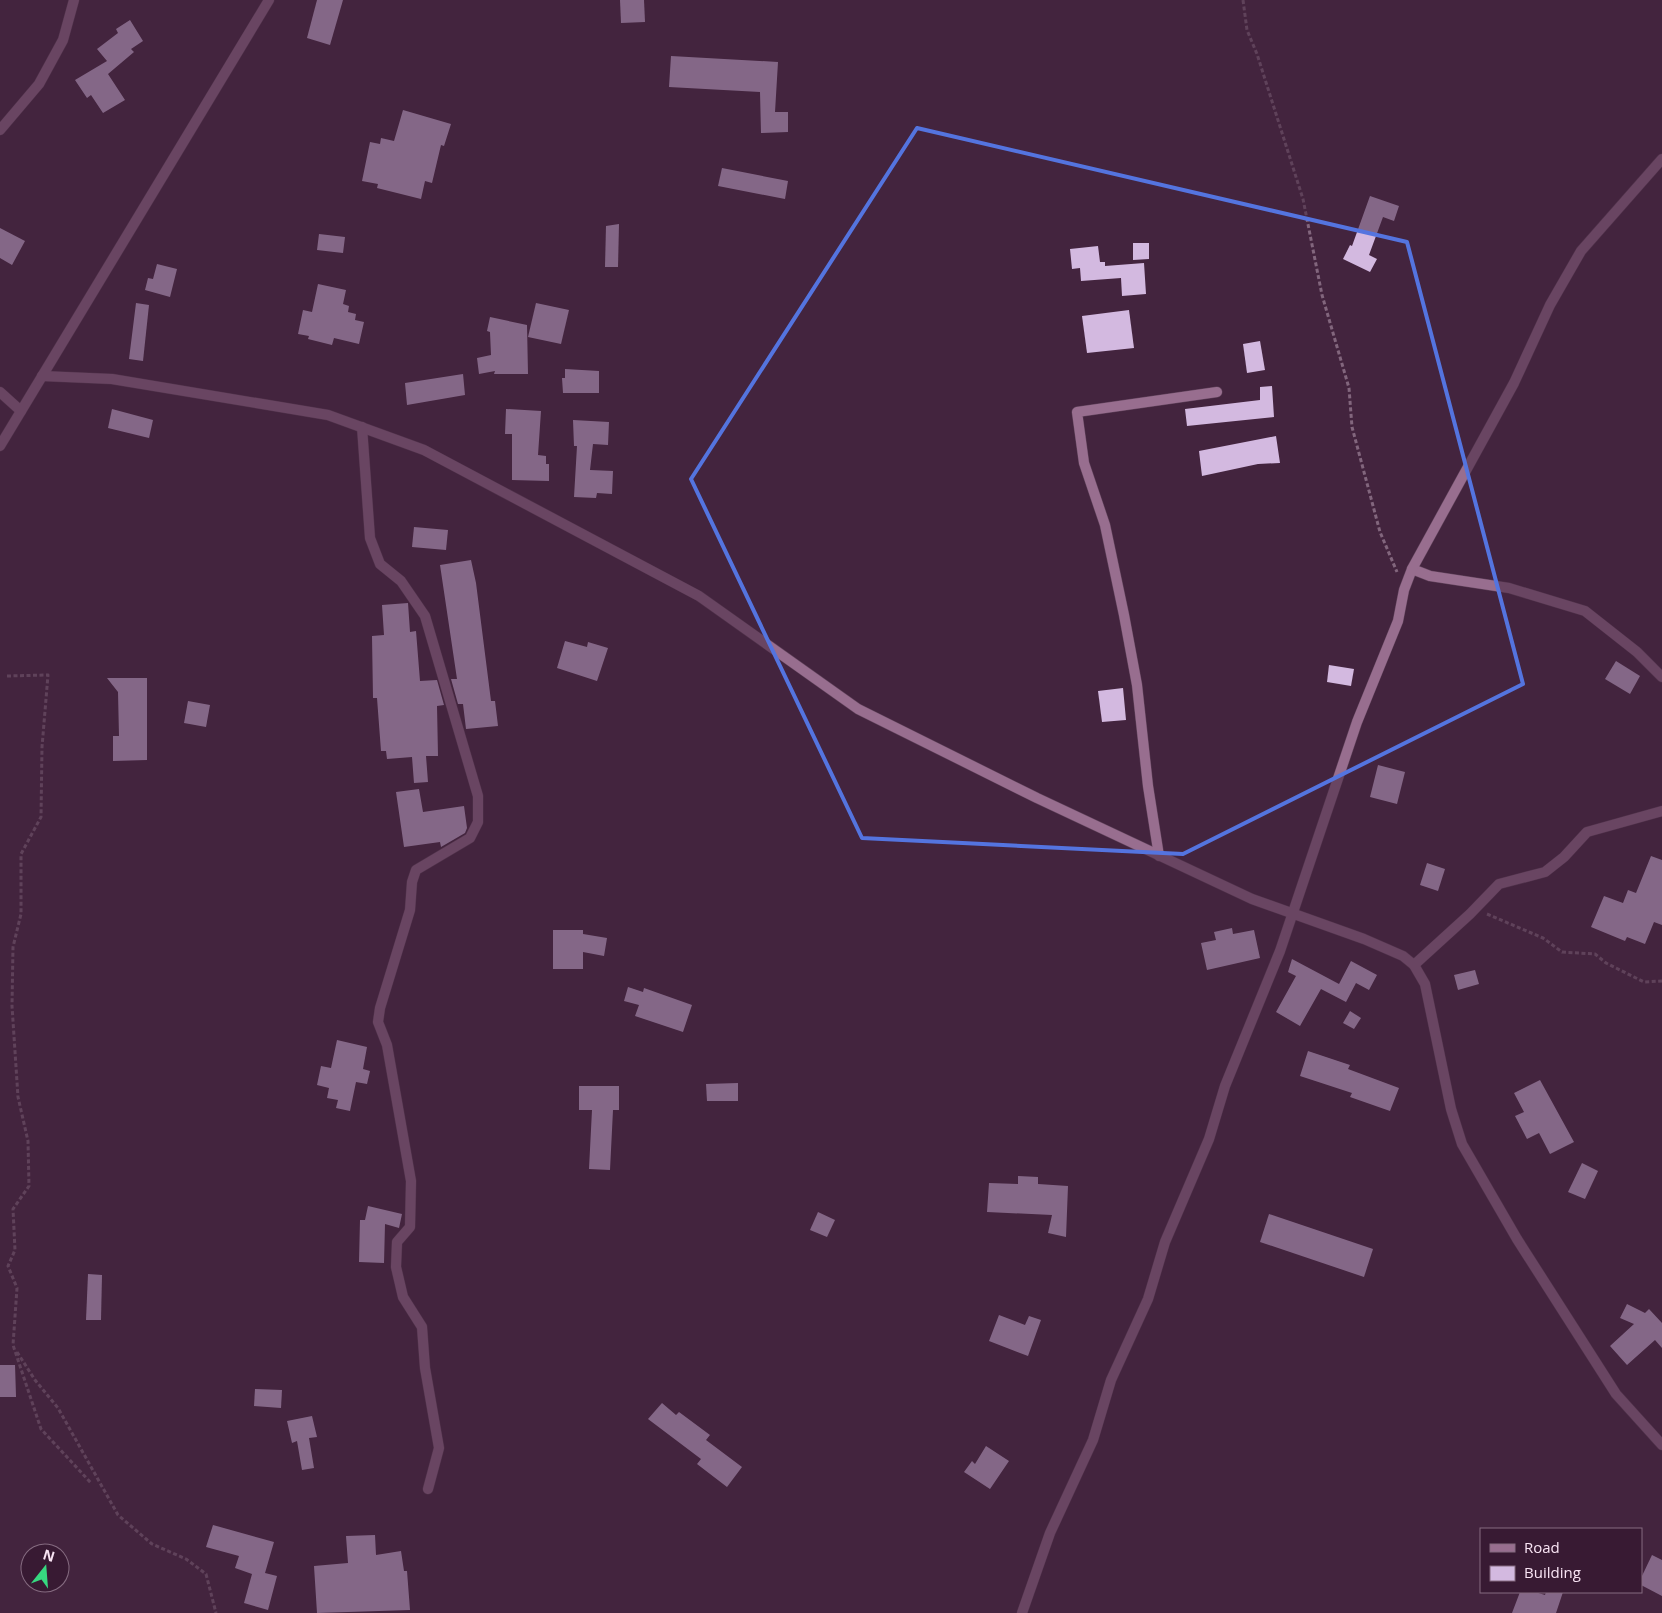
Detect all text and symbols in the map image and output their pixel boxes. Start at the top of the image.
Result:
legend [1480,1528,1642,1593]
text: Road [1524,1537,1560,1557]
north arrow [20,1543,70,1593]
text: N [41,1544,57,1566]
text: Building [1524,1562,1581,1582]

